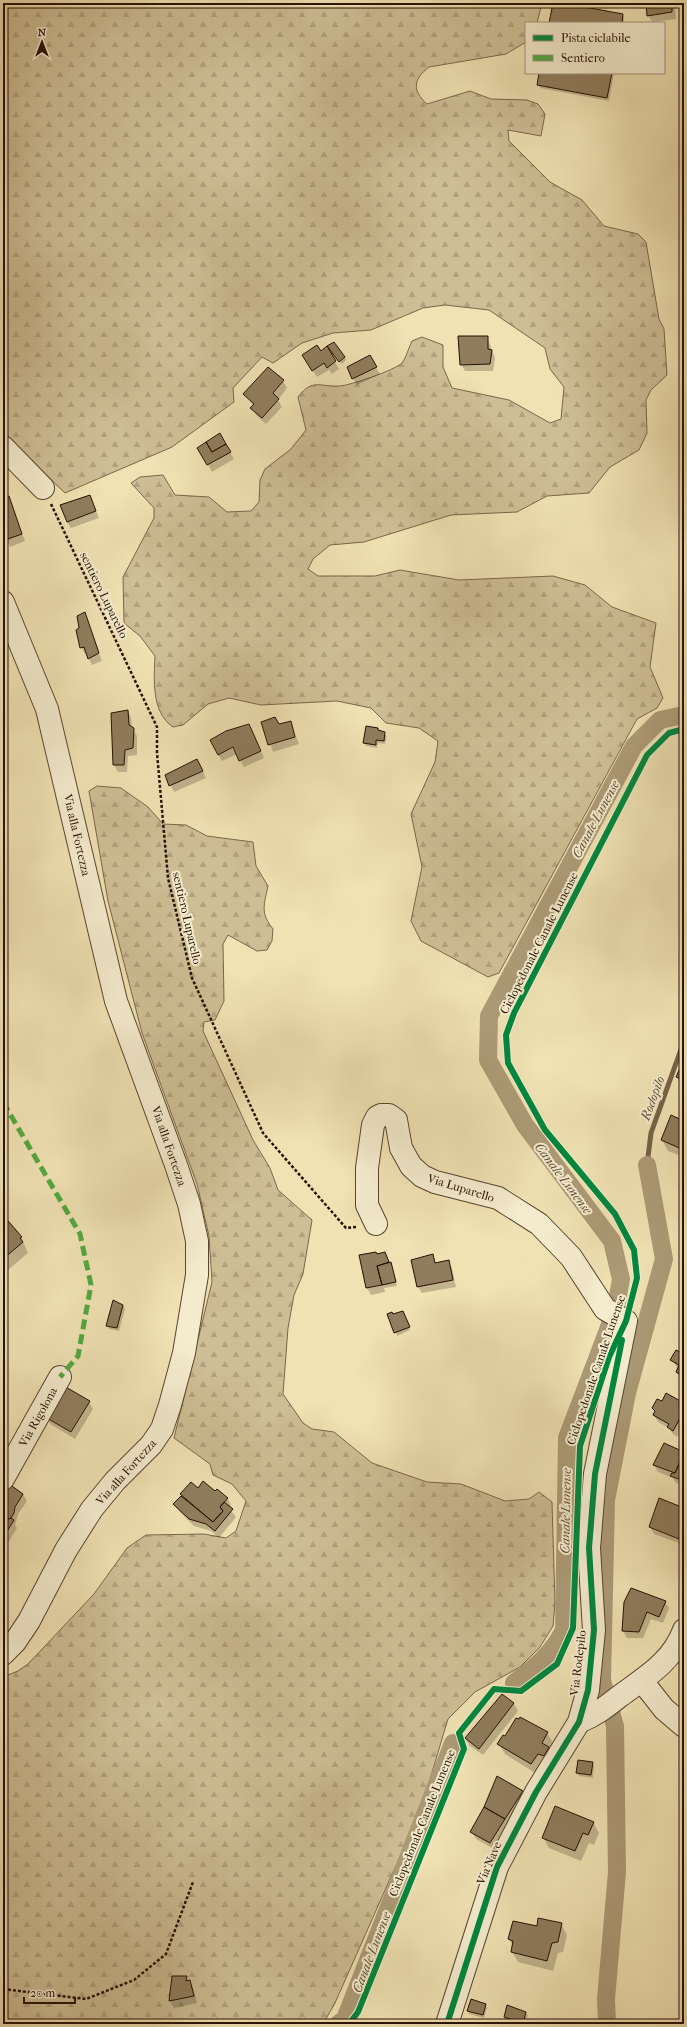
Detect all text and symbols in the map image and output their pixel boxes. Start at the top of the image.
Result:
north arrow [22,22,62,62]
legend [525,22,665,74]
text: N [38,26,47,39]
text: Pista ciclabile [561,31,630,45]
text: Sentiero [561,51,605,65]
street label: sentiero Luparello [77,550,131,640]
water label: Canale Lunense [569,777,622,860]
street label: Via alla Fortezza [61,792,93,878]
street label: Ciclopedonale Canale Lunense [497,870,581,1016]
street label: sentiero Luparello [170,871,204,965]
water label: Rodopilo [637,1073,668,1123]
street label: Via alla Fortezza [148,1103,189,1188]
water label: Canale Lunense [532,1140,596,1217]
street label: Via Luparello [425,1171,496,1205]
street label: Ciclopedonale Canale Lunense [564,1293,628,1447]
street label: Via Rigolona [15,1384,60,1450]
street label: Via alla Fortezza [92,1436,160,1509]
water label: Canale Lunense [557,1468,574,1554]
street label: Via Rodepilo [567,1629,589,1698]
street label: Ciclopedonale Canale Lunense [386,1747,458,1899]
street label: Via Nave [473,1839,504,1888]
water label: Canale Lunense [349,1909,394,1995]
scale bar [24,1979,75,2005]
text: 20 m [30,1986,55,2000]

